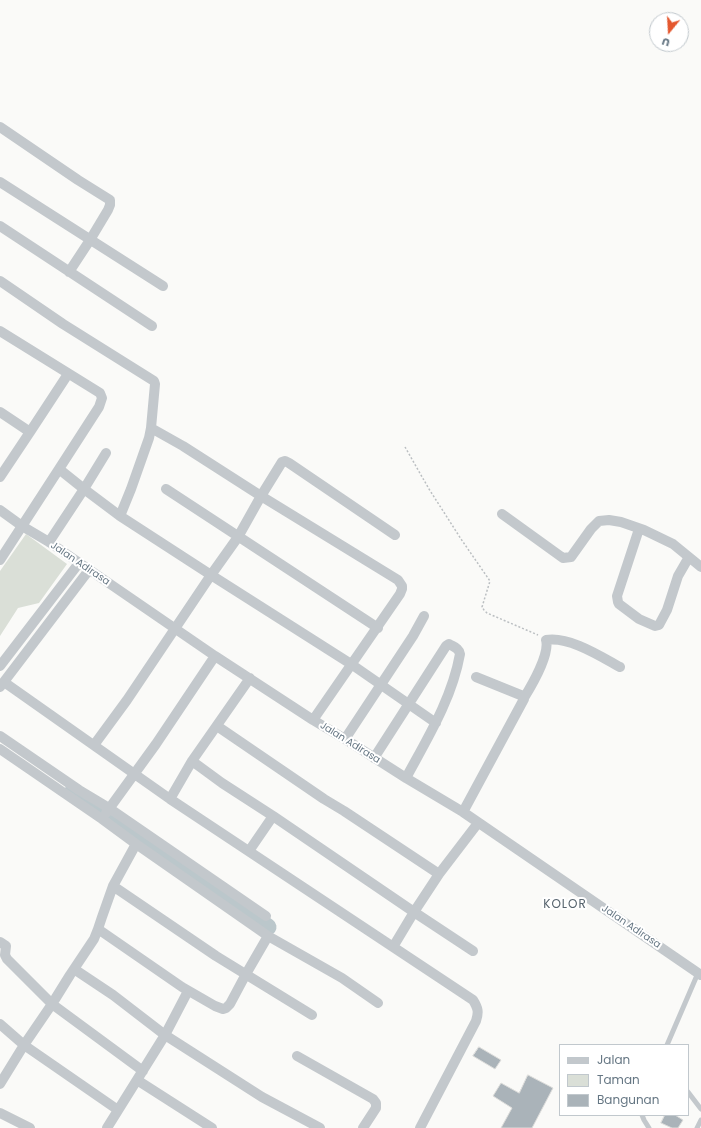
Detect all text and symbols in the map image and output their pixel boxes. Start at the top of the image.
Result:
north arrow [649,12,689,52]
text: U [659,34,672,51]
street label: Jalan Adirasa [48,540,112,588]
street label: Jalan Adirasa [318,720,382,766]
district label: KOLOR [543,898,587,912]
street label: Jalan Adirasa [599,903,663,951]
legend [559,1044,689,1116]
text: Jalan [597,1051,630,1068]
text: Taman [597,1071,640,1088]
text: Bangunan [597,1091,659,1108]

